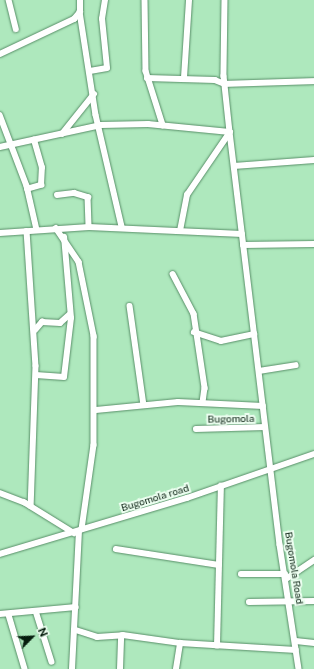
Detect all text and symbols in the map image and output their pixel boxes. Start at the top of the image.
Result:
street label: Bugomola [207,413,255,425]
street label: Bugomola road [120,482,190,514]
street label: Bugomola Road [282,531,306,605]
north arrow [12,617,52,657]
text: N [36,626,50,638]

